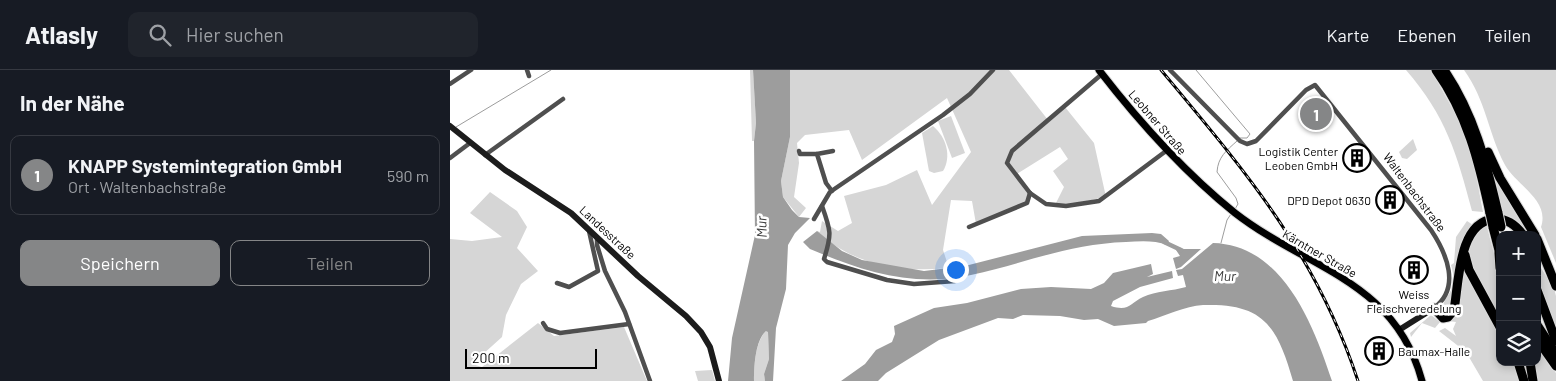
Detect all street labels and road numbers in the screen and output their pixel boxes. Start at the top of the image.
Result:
street label: Leobner Straße [1126,87,1190,157]
street label: Waltenbachstraße [1381,150,1449,234]
street label: Landesstraße [577,203,639,261]
street label: Kärntner Straße [1280,226,1360,280]

